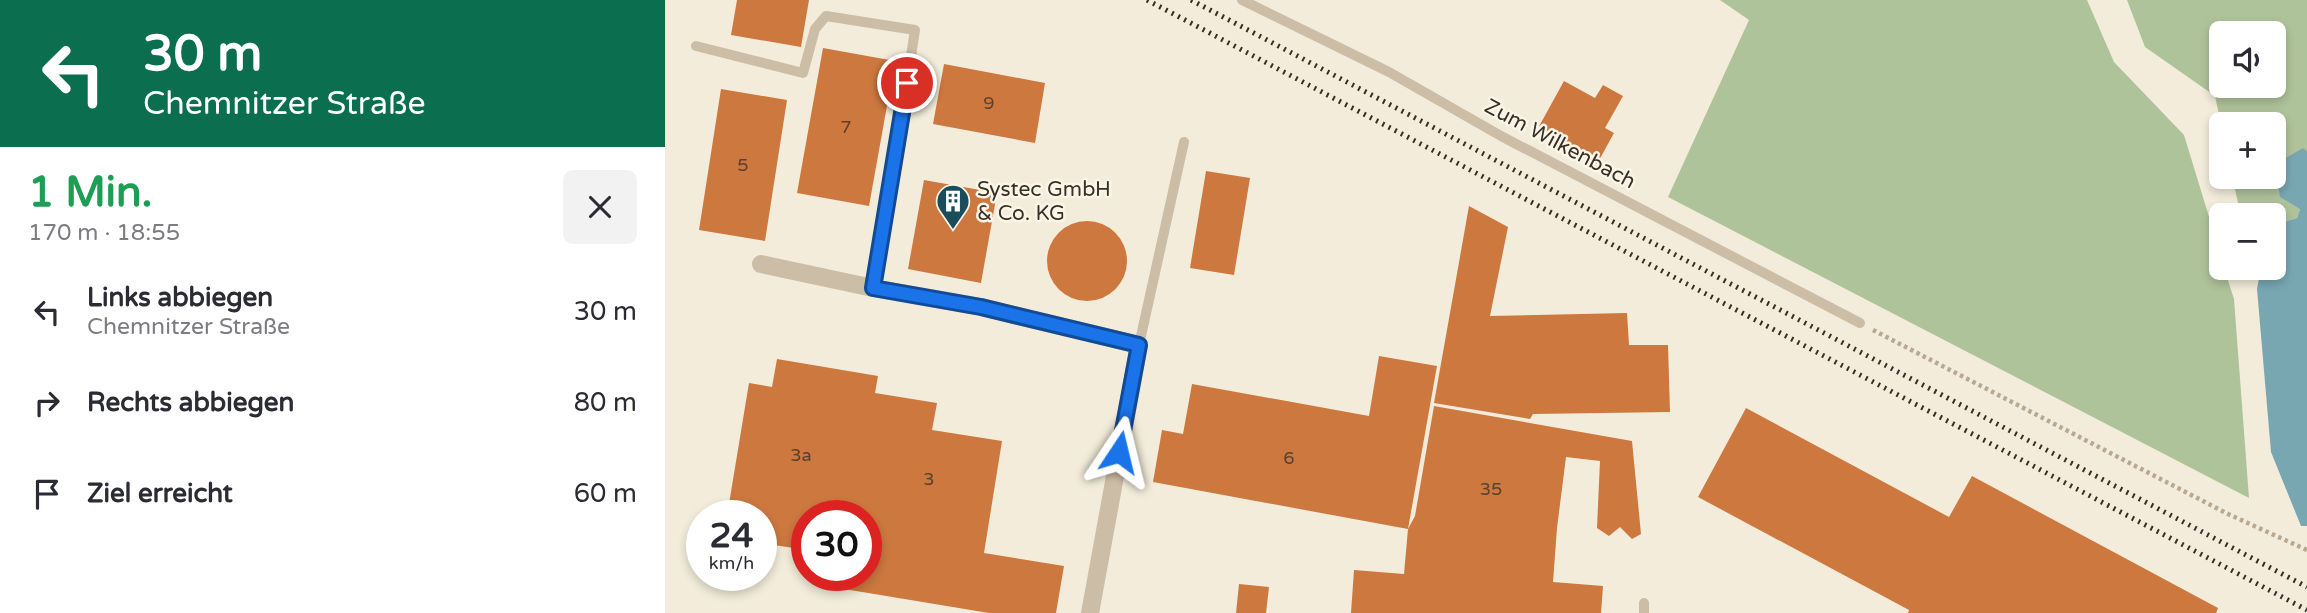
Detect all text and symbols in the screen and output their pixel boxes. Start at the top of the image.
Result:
map controls [2209,21,2286,280]
button: sound [2209,21,2286,98]
text: 30 m [143,25,262,84]
icon: left [28,28,119,119]
pin [877,53,937,113]
icon: arrive [888,64,926,102]
text: Chemnitzer Straße [143,85,426,123]
house number: 9 [983,92,995,114]
street label: Zum Wilkenbach [1480,94,1640,194]
button: + [2209,112,2286,189]
house number: 7 [840,116,852,138]
house number: 5 [737,154,749,176]
text: 1 Min. [28,167,152,218]
button: close [563,170,637,244]
place label: Systec GmbH & Co. KG [977,177,1111,226]
building icon: Systec GmbH & Co. KG [934,182,972,231]
button: − [2209,203,2286,280]
text: 170 m · 18:55 [28,219,180,247]
text: Links abbiegen [87,282,273,313]
icon: left [28,293,66,331]
text: 30 m [574,296,637,327]
text: Chemnitzer Straße [87,313,290,341]
icon: right [28,384,66,422]
text: Rechts abbiegen [87,387,294,418]
text: 80 m [574,387,637,418]
position arrow [1082,415,1156,489]
house number: 3a [790,444,812,466]
house number: 6 [1283,447,1295,469]
house number: 3 [923,468,935,490]
icon: arrive [28,475,66,513]
text: Ziel erreicht [87,478,233,509]
text: 60 m [574,478,637,509]
house number: 35 [1480,478,1502,500]
speed limit sign: 30 [791,500,882,591]
text: 24 [710,515,753,557]
text: km/h [709,552,754,574]

